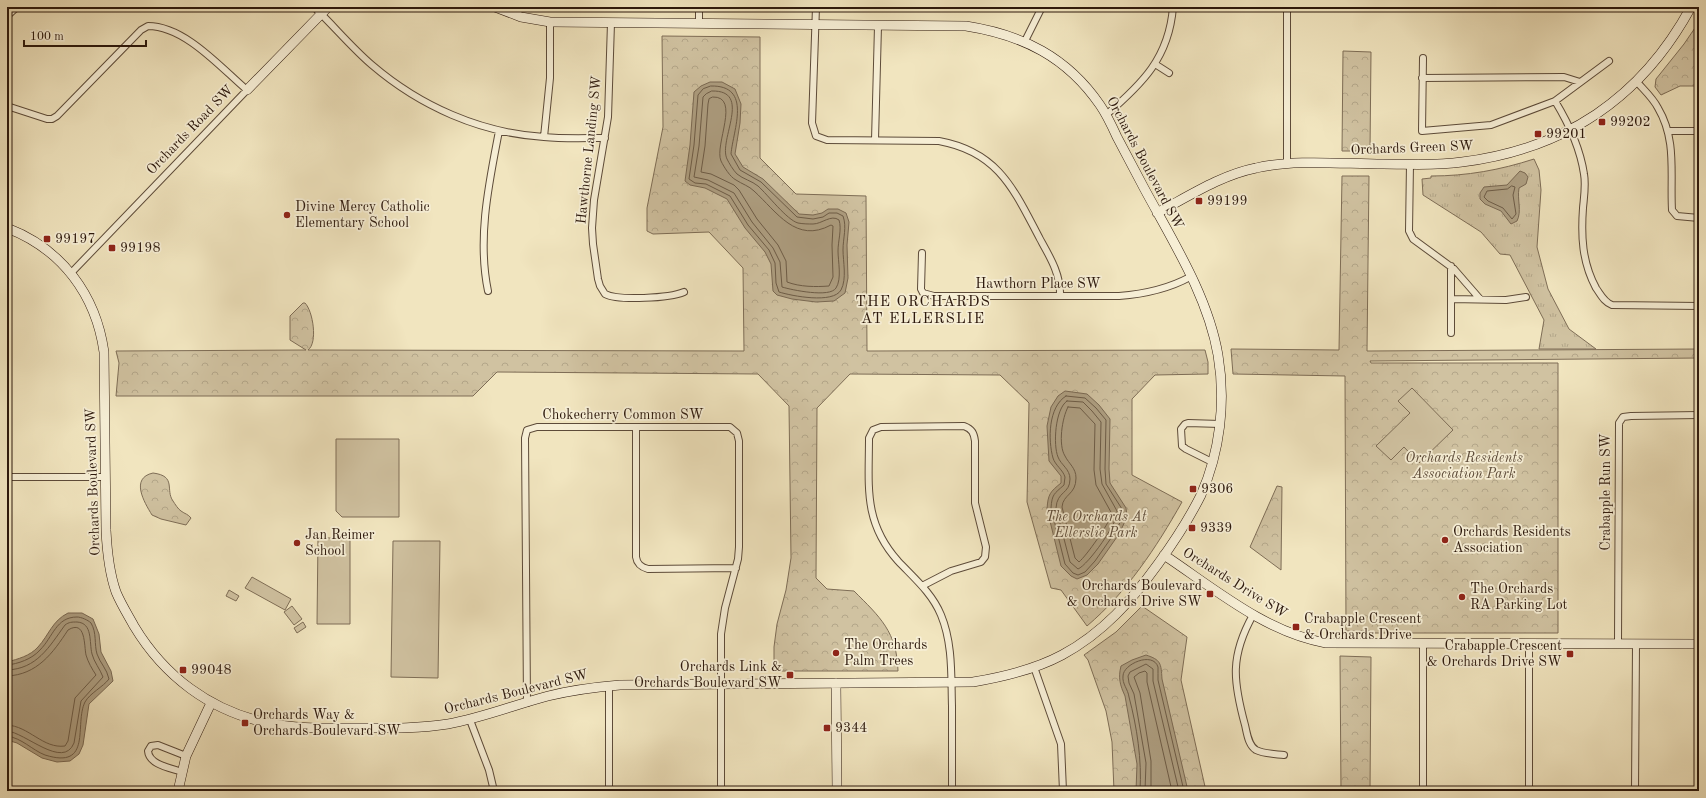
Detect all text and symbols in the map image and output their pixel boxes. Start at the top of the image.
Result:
scale bar [24,22,146,48]
text: 100 m [30,31,64,43]
street label: Hawthorne Landing SW [574,75,604,225]
street label: Orchards Road SW [144,83,236,177]
street label: Orchards Boulevard SW [1104,94,1186,232]
place label: 99202 [1610,115,1651,129]
marker: 99202 [1597,117,1607,127]
place label: 99201 [1546,127,1587,141]
marker: 99201 [1533,129,1543,139]
street label: Orchards Green SW [1350,139,1474,157]
place label: 99199 [1207,194,1248,208]
marker: 99199 [1194,196,1204,206]
place label: Divine Mercy Catholic Elementary School [295,200,430,230]
marker: Divine Mercy Catholic Elementary School [282,210,292,220]
place label: 99197 [55,232,96,246]
marker: 99197 [42,234,52,244]
place label: 99198 [120,241,161,255]
marker: 99198 [107,243,117,253]
street label: Hawthorn Place SW [975,277,1101,291]
district label: THE ORCHARDS AT ELLERSLIE [855,295,991,327]
street label: Orchards Boulevard SW [83,408,103,556]
street label: Chokecherry Common SW [542,408,704,422]
street label: Crabapple Run SW [1599,433,1613,551]
park label: Orchards Residents Association Park [1405,451,1523,481]
place label: 9306 [1201,482,1233,496]
marker: 9306 [1188,484,1198,494]
park label: The Orchards At Ellerslie Park [1046,510,1147,540]
place label: 9339 [1200,521,1232,535]
marker: 9339 [1187,523,1197,533]
place label: Orchards Residents Association [1453,525,1571,555]
place label: Jan Reimer School [305,528,375,558]
marker: Orchards Residents Association [1440,535,1450,545]
marker: Jan Reimer School [292,538,302,548]
street label: Orchards Drive SW [1180,545,1290,621]
place label: Orchards Boulevard & Orchards Drive SW [1067,579,1202,609]
place label: The Orchards RA Parking Lot [1470,582,1568,612]
marker: Orchards Boulevard & Orchards Drive SW [1205,589,1215,599]
marker: The Orchards RA Parking Lot [1457,592,1467,602]
place label: Crabapple Crescent & Orchards Drive [1304,612,1422,642]
marker: Crabapple Crescent & Orchards Drive [1291,622,1301,632]
place label: The Orchards Palm Trees [844,638,927,668]
place label: Crabapple Crescent & Orchards Drive SW [1427,639,1562,669]
marker: The Orchards Palm Trees [831,648,841,658]
marker: Crabapple Crescent & Orchards Drive SW [1565,649,1575,659]
place label: Orchards Link & Orchards Boulevard SW [634,660,782,690]
place label: 99048 [191,663,232,677]
marker: 99048 [178,665,188,675]
street label: Orchards Boulevard SW [442,667,590,717]
marker: Orchards Link & Orchards Boulevard SW [785,670,795,680]
place label: Orchards Way & Orchards Boulevard SW [253,708,401,738]
marker: Orchards Way & Orchards Boulevard SW [240,718,250,728]
place label: 9344 [835,721,867,735]
marker: 9344 [822,723,832,733]

